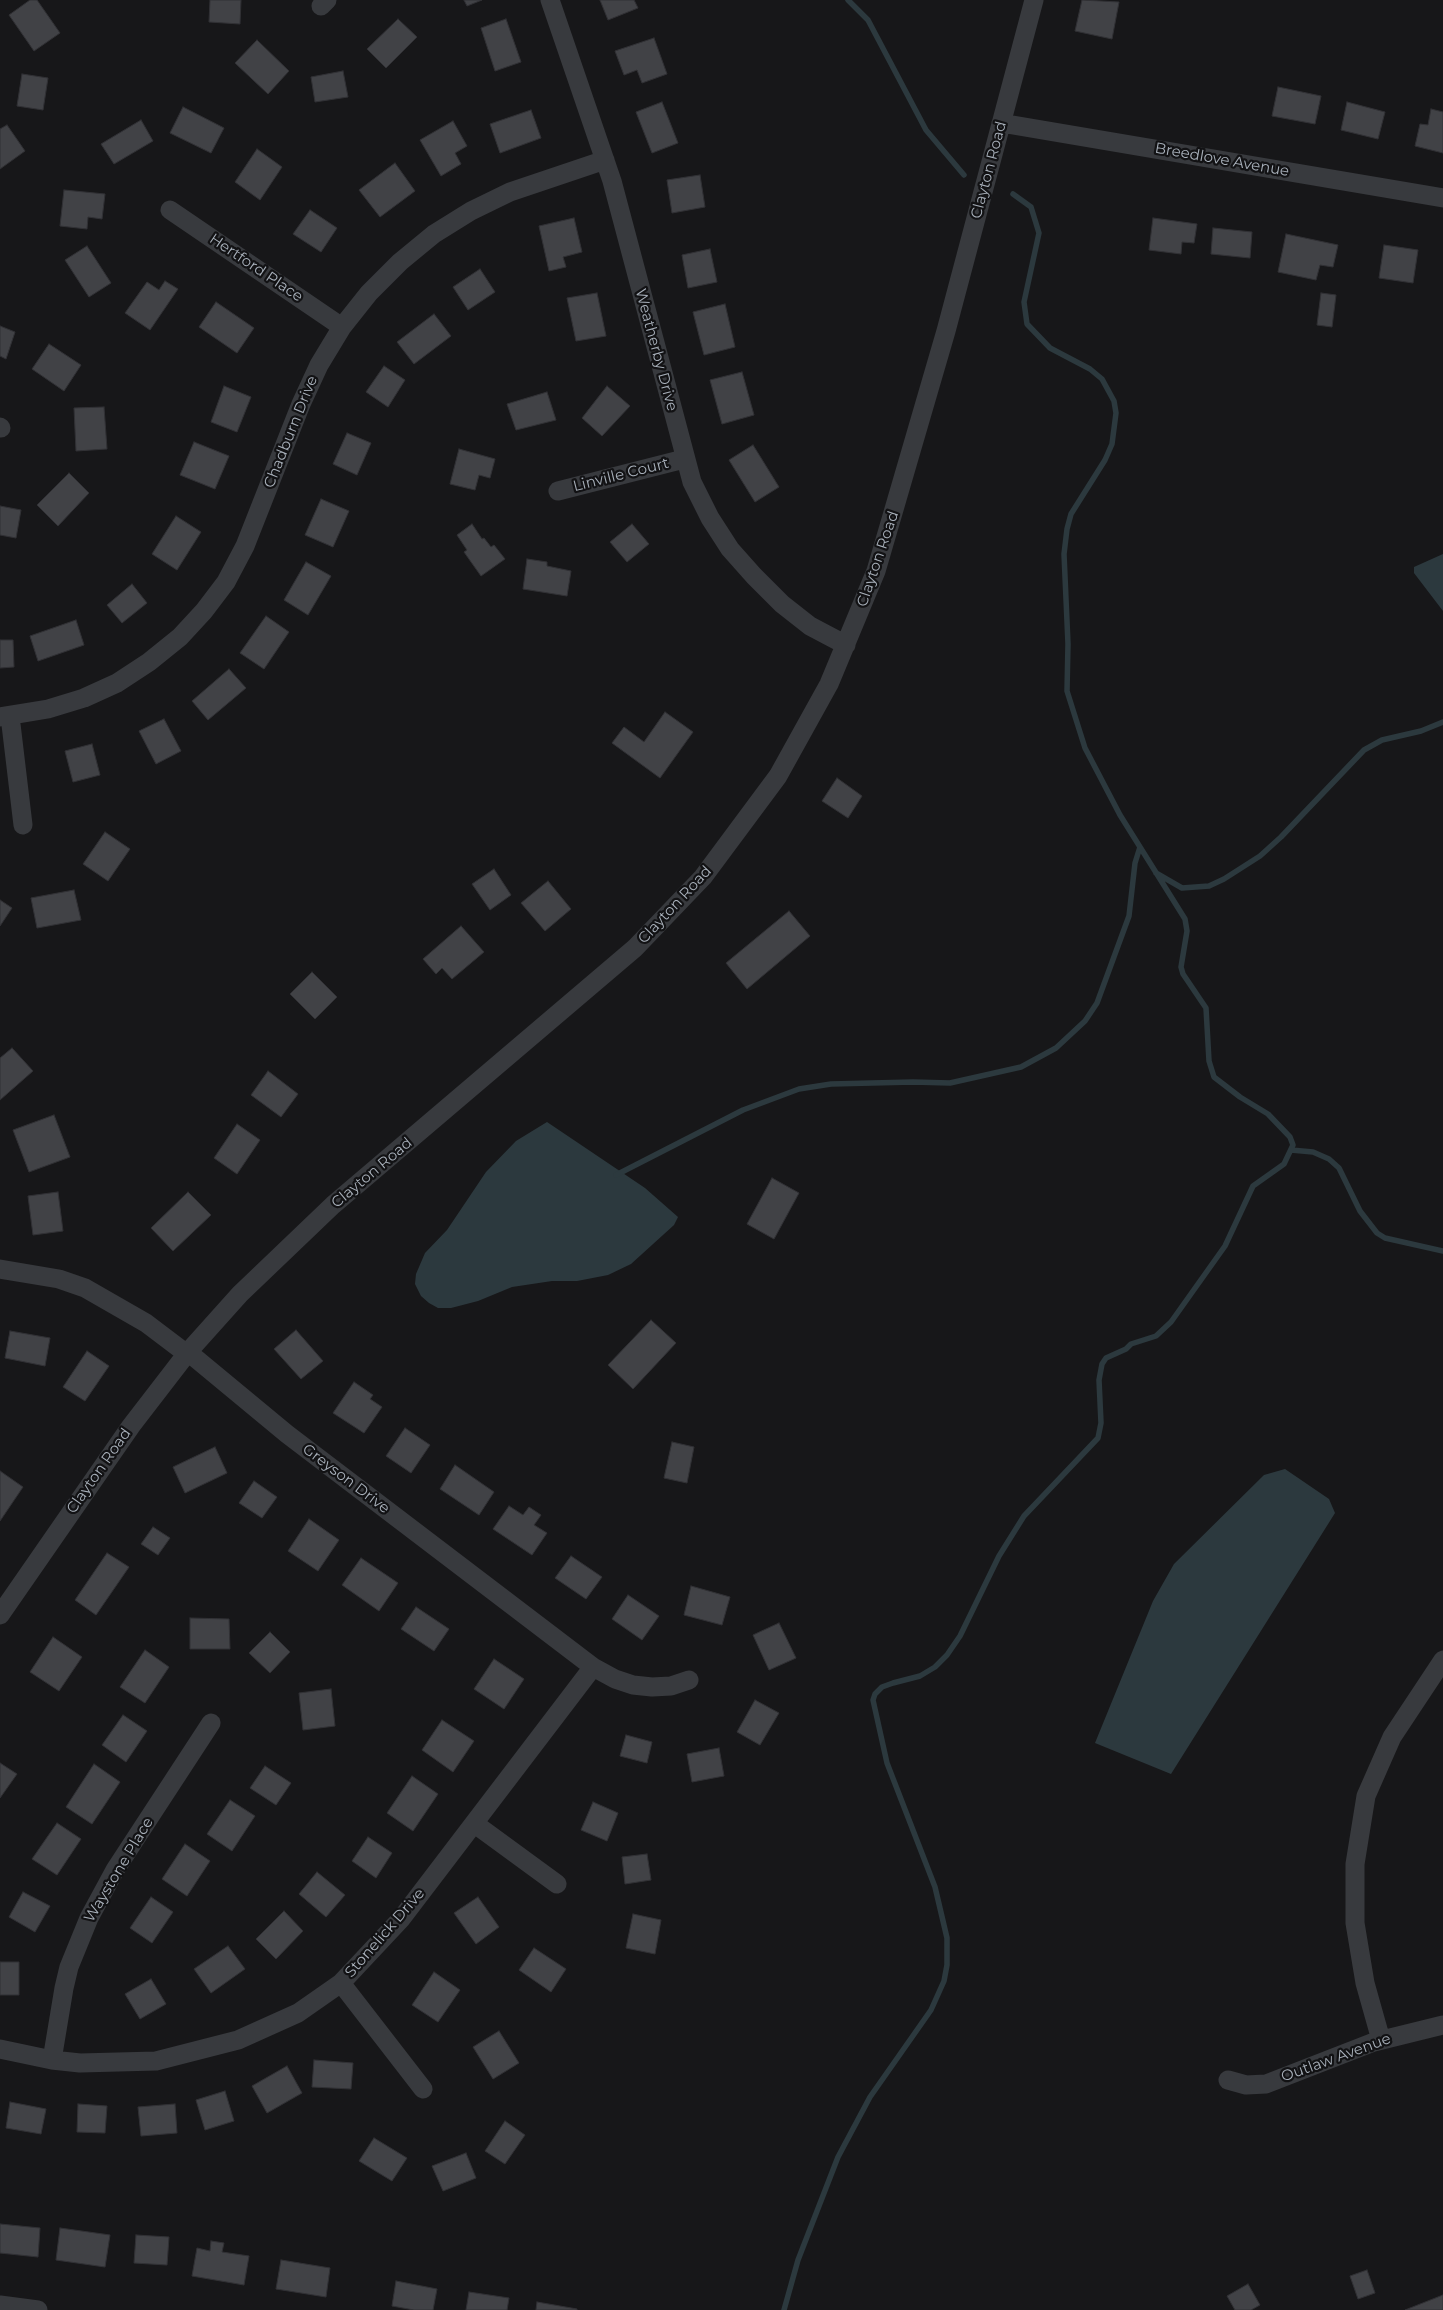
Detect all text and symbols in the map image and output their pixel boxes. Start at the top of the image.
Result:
street label: Clayton Road [967,119,1011,221]
street label: Breedlove Avenue [1153,139,1291,181]
street label: Hertford Place [206,230,306,306]
street label: Weatherby Drive [631,287,681,413]
street label: Chadburn Drive [260,373,322,491]
street label: Linville Court [571,454,671,496]
street label: Clayton Road [853,509,903,609]
street label: Clayton Road [634,862,716,948]
street label: Clayton Road [328,1134,416,1212]
street label: Clayton Road [63,1425,135,1517]
street label: Greyson Drive [299,1440,393,1518]
street label: Waystone Place [81,1814,157,1926]
street label: Stonelick Drive [341,1885,429,1981]
street label: Outlaw Avenue [1279,2030,1393,2086]

